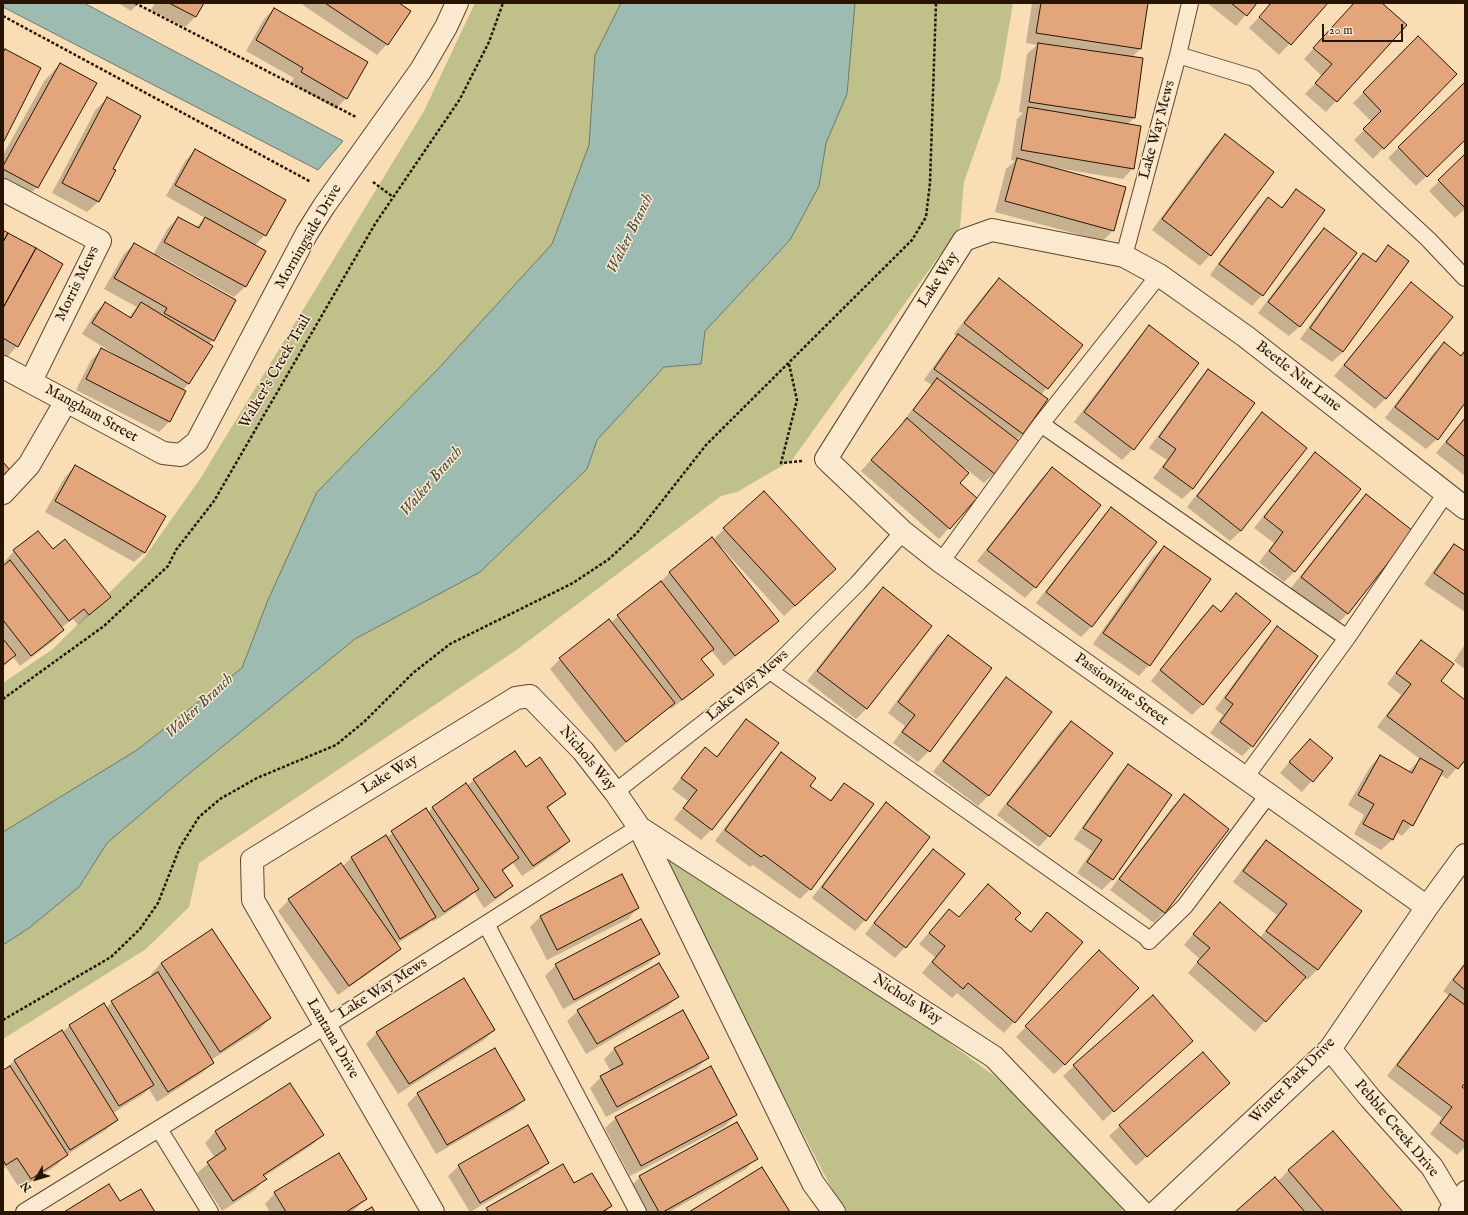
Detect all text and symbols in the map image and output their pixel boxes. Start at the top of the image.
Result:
scale bar [1324,16,1405,42]
text: 20 m [1329,23,1352,38]
street label: Lake Way Mews [1136,79,1180,181]
street label: Morningside Drive [272,181,346,293]
water label: Walker Branch [603,191,659,277]
street label: Morris Mews [52,243,104,325]
street label: Lake Way [915,249,963,311]
street label: Walker's Creek Trail [236,312,316,432]
street label: Beetle Nut Lane [1252,338,1344,416]
street label: Mangham Street [41,381,141,447]
water label: Walker Branch [396,443,468,521]
street label: Lake Way Mews [703,646,793,726]
street label: Passionvine Street [1071,650,1171,730]
water label: Walker Branch [162,671,238,743]
street label: Nichols Way [555,723,619,795]
street label: Lake Way [359,751,421,799]
street label: Lake Way Mews [335,954,431,1024]
street label: Nichols Way [869,971,945,1029]
street label: Lantana Drive [302,996,362,1082]
street label: Winter Park Drive [1246,1034,1340,1128]
street label: Pebble Creek Drive [1350,1077,1442,1181]
north arrow [16,1159,56,1199]
text: N [18,1178,35,1194]

